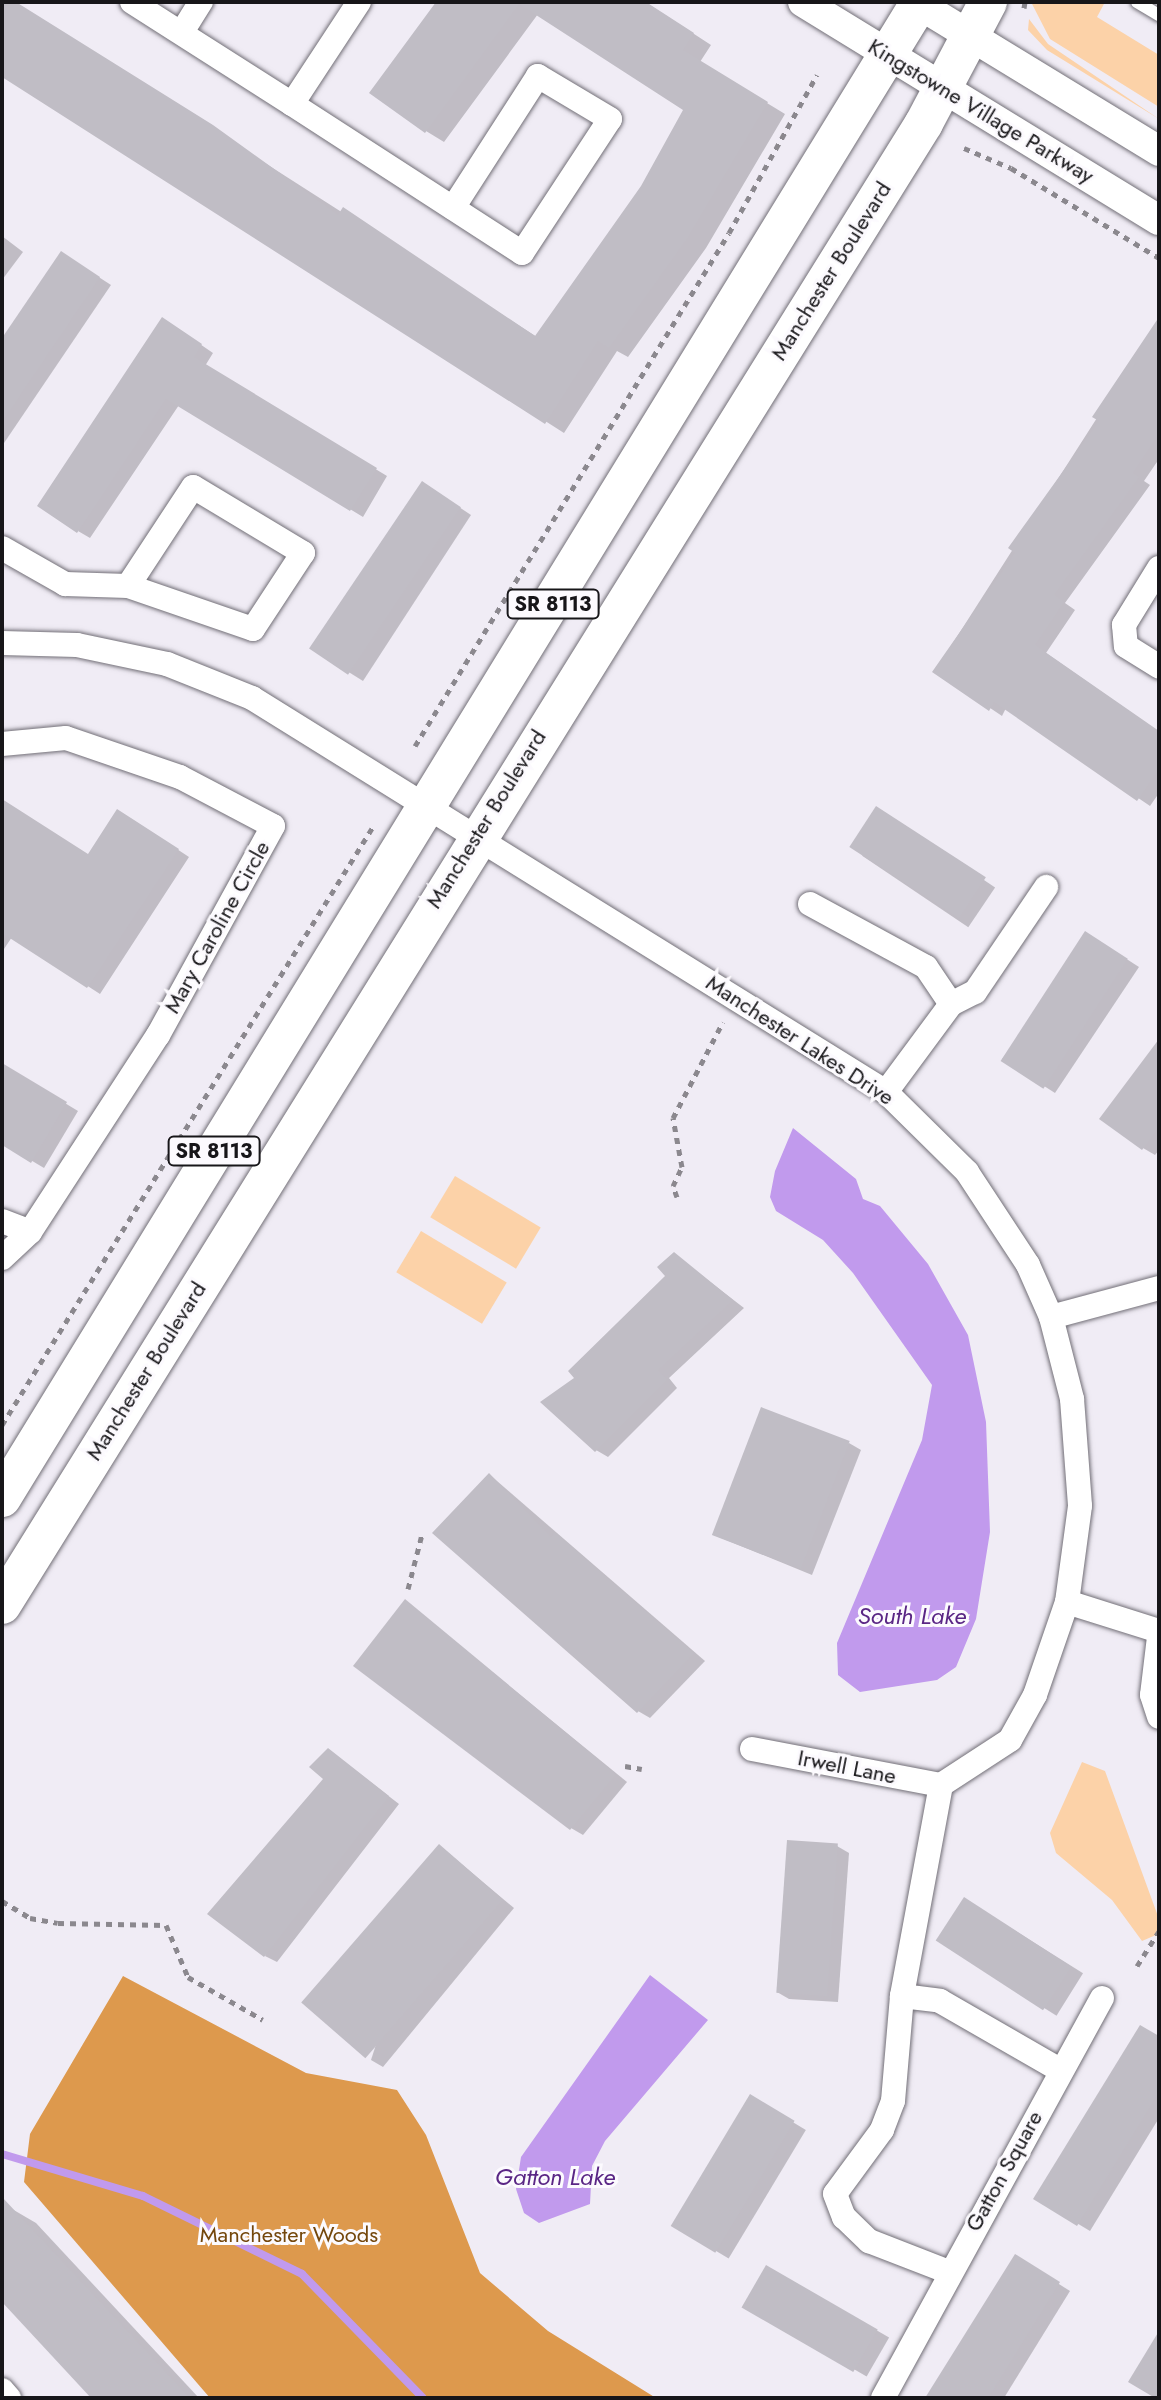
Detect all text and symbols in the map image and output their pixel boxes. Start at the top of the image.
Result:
street label: Kingstowne Village Parkway [863,33,1099,189]
street label: Manchester Boulevard [765,177,897,365]
road number: SR 8113 [505,588,601,620]
street label: Manchester Boulevard [420,725,552,913]
street label: Mary Caroline Circle [159,836,275,1018]
street label: Manchester Lakes Drive [701,969,899,1111]
road number: SR 8113 [166,1135,262,1167]
street label: Manchester Boulevard [80,1277,212,1465]
water label: South Lake [858,1602,966,1630]
street label: Irwell Lane [796,1745,898,1789]
street label: Gatton Square [960,2106,1048,2236]
water label: Gatton Lake [495,2163,615,2191]
park label: Manchester Woods [200,2222,378,2248]

